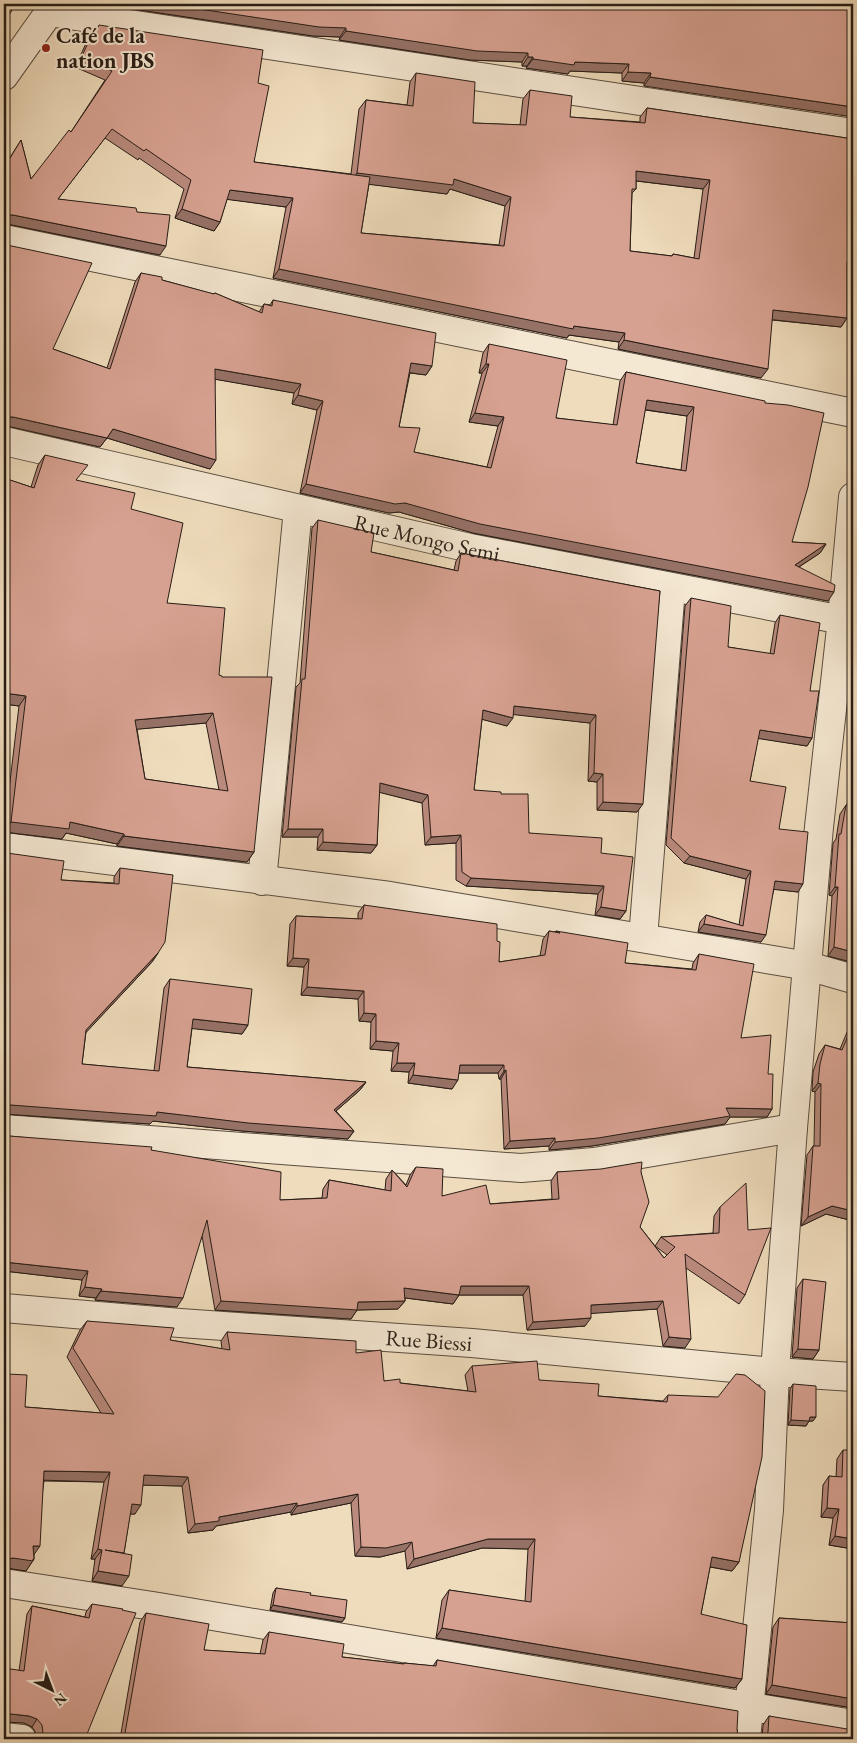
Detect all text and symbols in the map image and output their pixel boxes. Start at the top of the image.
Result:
place label: Café de la nation JBS [56,21,154,75]
marker: Café de la nation JBS [40,42,52,54]
street label: Rue Mongo Semi [351,507,502,568]
street label: Rue Biessi [384,1323,473,1357]
north arrow [28,1666,78,1716]
text: N [50,1689,71,1711]

